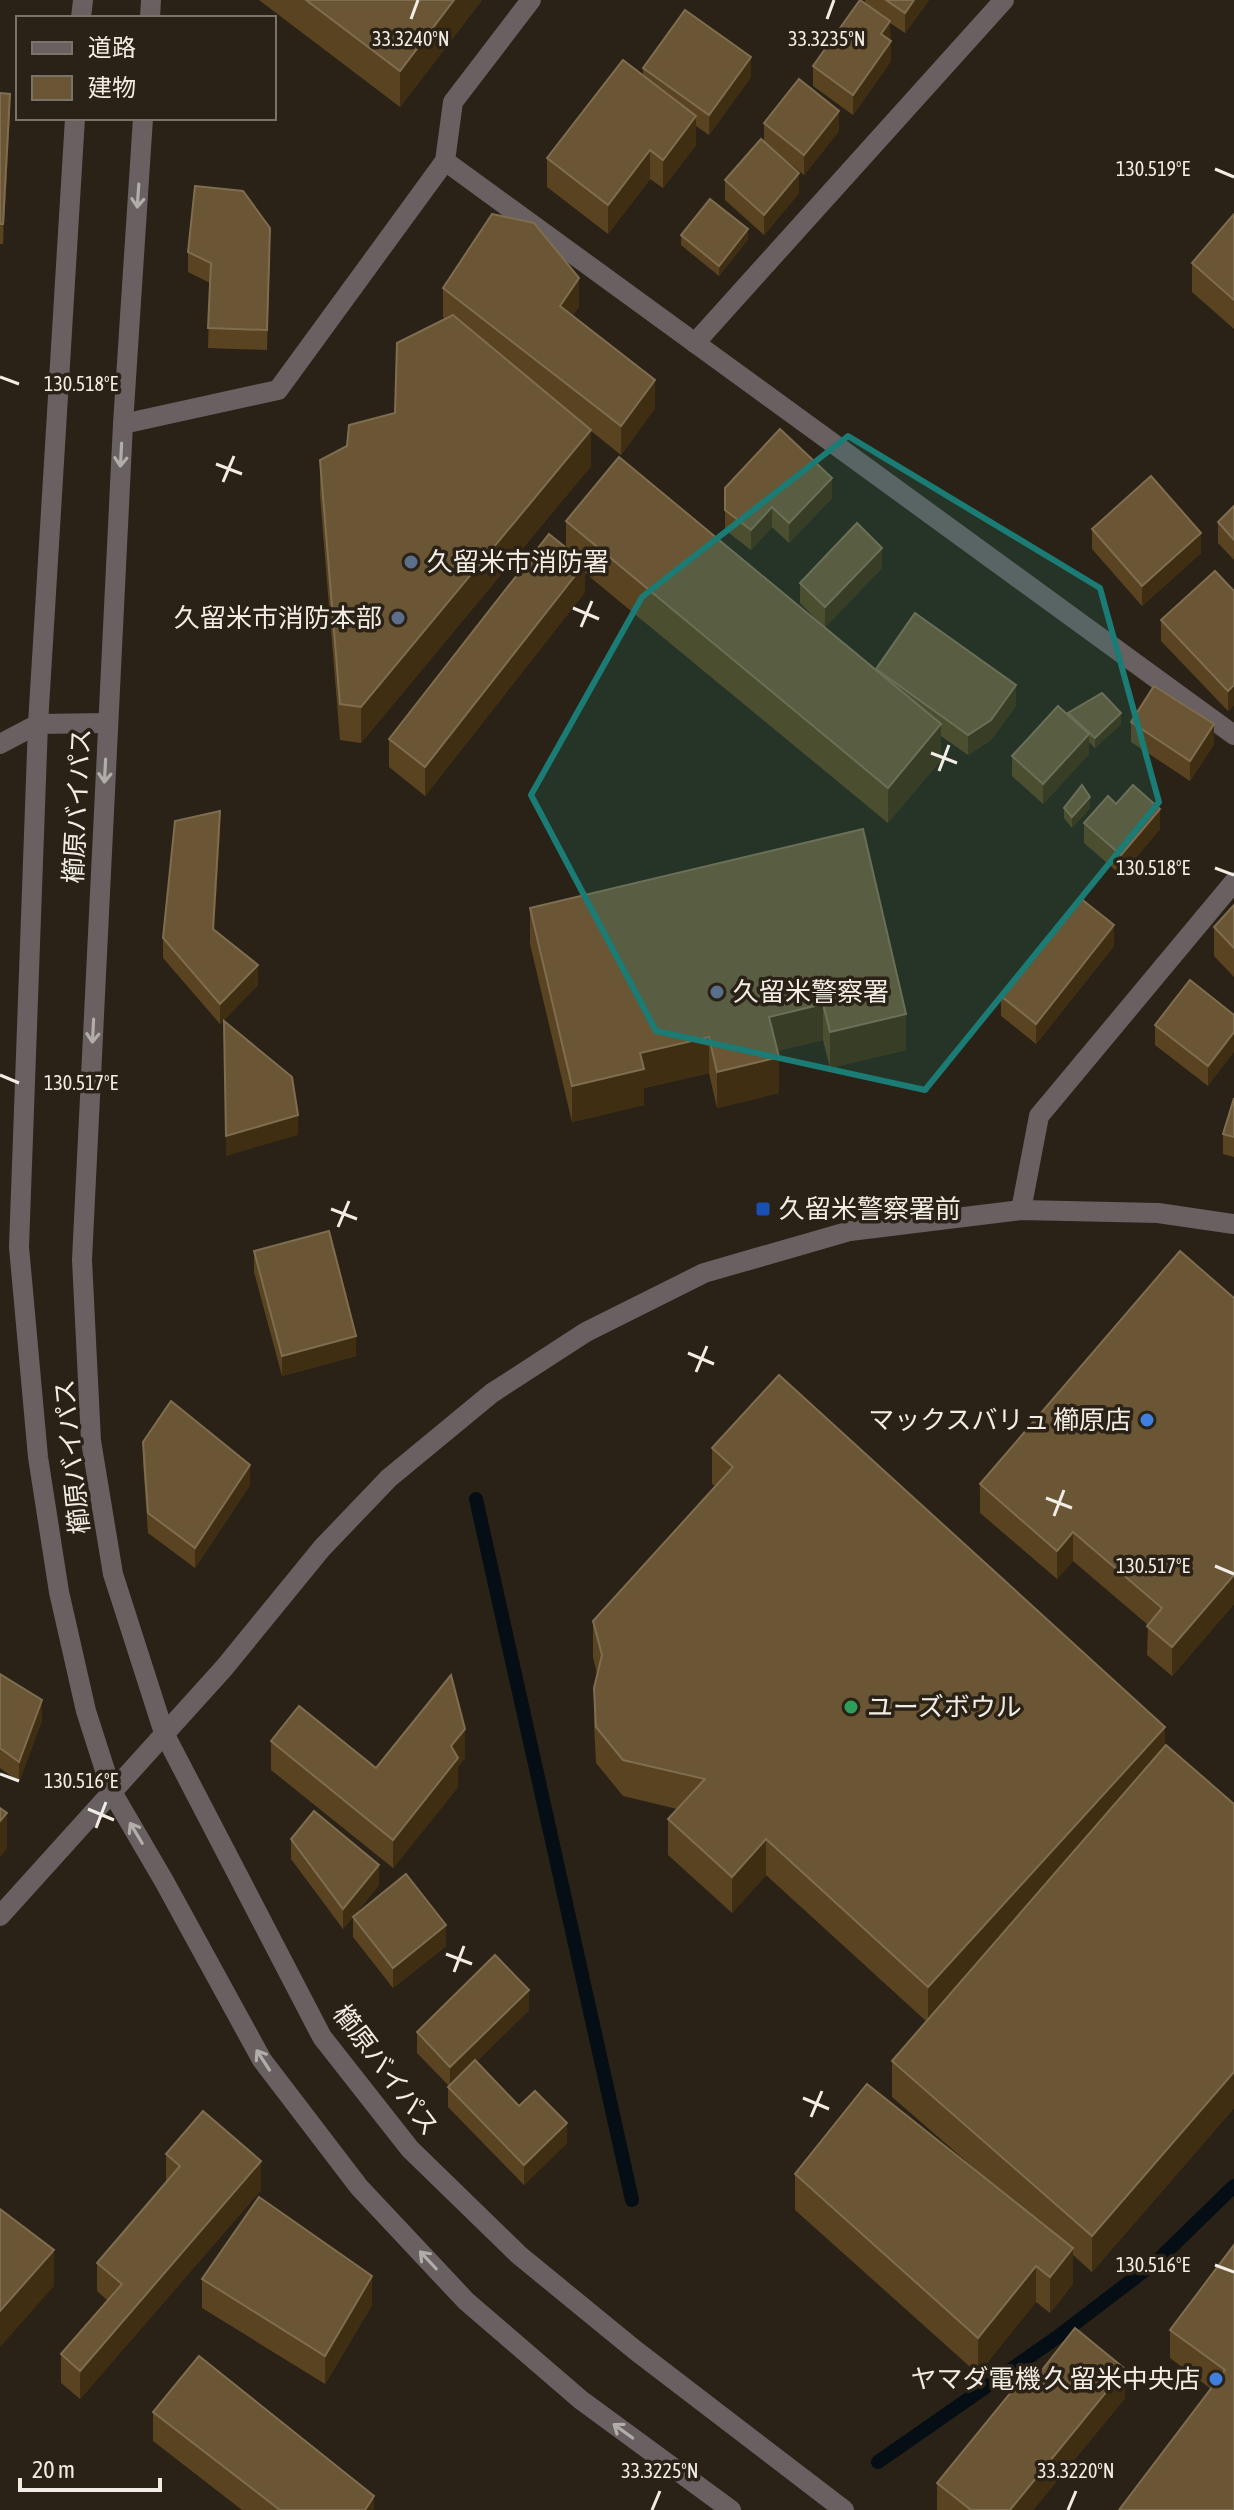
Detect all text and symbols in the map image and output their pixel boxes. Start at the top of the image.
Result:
legend [16,16,276,120]
text: 33.3240°N [372,27,450,50]
text: 33.3235°N [788,27,866,50]
text: 道路 [88,34,136,61]
text: 建物 [88,74,136,101]
text: 130.519°E [1116,157,1190,180]
one-way arrow [130,182,145,209]
text: 130.518°E [44,372,118,395]
one-way arrow [114,441,129,468]
place label: 久留米市消防署 [427,547,609,577]
marker: 久留米市消防署 [402,553,420,571]
place label: 久留米市消防本部 [174,603,382,633]
marker: 久留米市消防本部 [389,609,407,627]
street label: 櫛原バイパス [58,728,96,884]
one-way arrow [97,757,112,784]
text: 130.518°E [1116,856,1190,879]
place label: 久留米警察署 [733,977,889,1007]
marker: 久留米警察署 [708,983,726,1001]
one-way arrow [85,1017,100,1044]
text: 130.517°E [44,1071,118,1094]
place label: 久留米警察署前 [779,1194,961,1224]
marker: 久留米警察署前 [754,1200,772,1218]
street label: 櫛原バイパス [49,1378,95,1536]
place label: マックスバリュ 櫛原店 [868,1405,1131,1435]
marker: マックスバリュ 櫛原店 [1138,1411,1156,1429]
text: 130.517°E [1116,1554,1190,1577]
place label: ユーズボウル [867,1692,1022,1722]
marker: ユーズボウル [842,1698,860,1716]
text: 130.516°E [44,1769,118,1792]
one-way arrow [128,1822,144,1845]
street label: 櫛原バイパス [327,1999,445,2141]
one-way arrow [254,2049,271,2071]
one-way arrow [418,2250,437,2270]
text: 130.516°E [1116,2253,1190,2276]
place label: ヤマダ電機 久留米中央店 [910,2364,1200,2394]
marker: ヤマダ電機 久留米中央店 [1207,2370,1225,2388]
one-way arrow [613,2422,634,2439]
scale bar [20,2442,160,2492]
text: 20 m [32,2456,75,2483]
text: 33.3225°N [621,2459,699,2482]
text: 33.3220°N [1037,2459,1115,2482]

